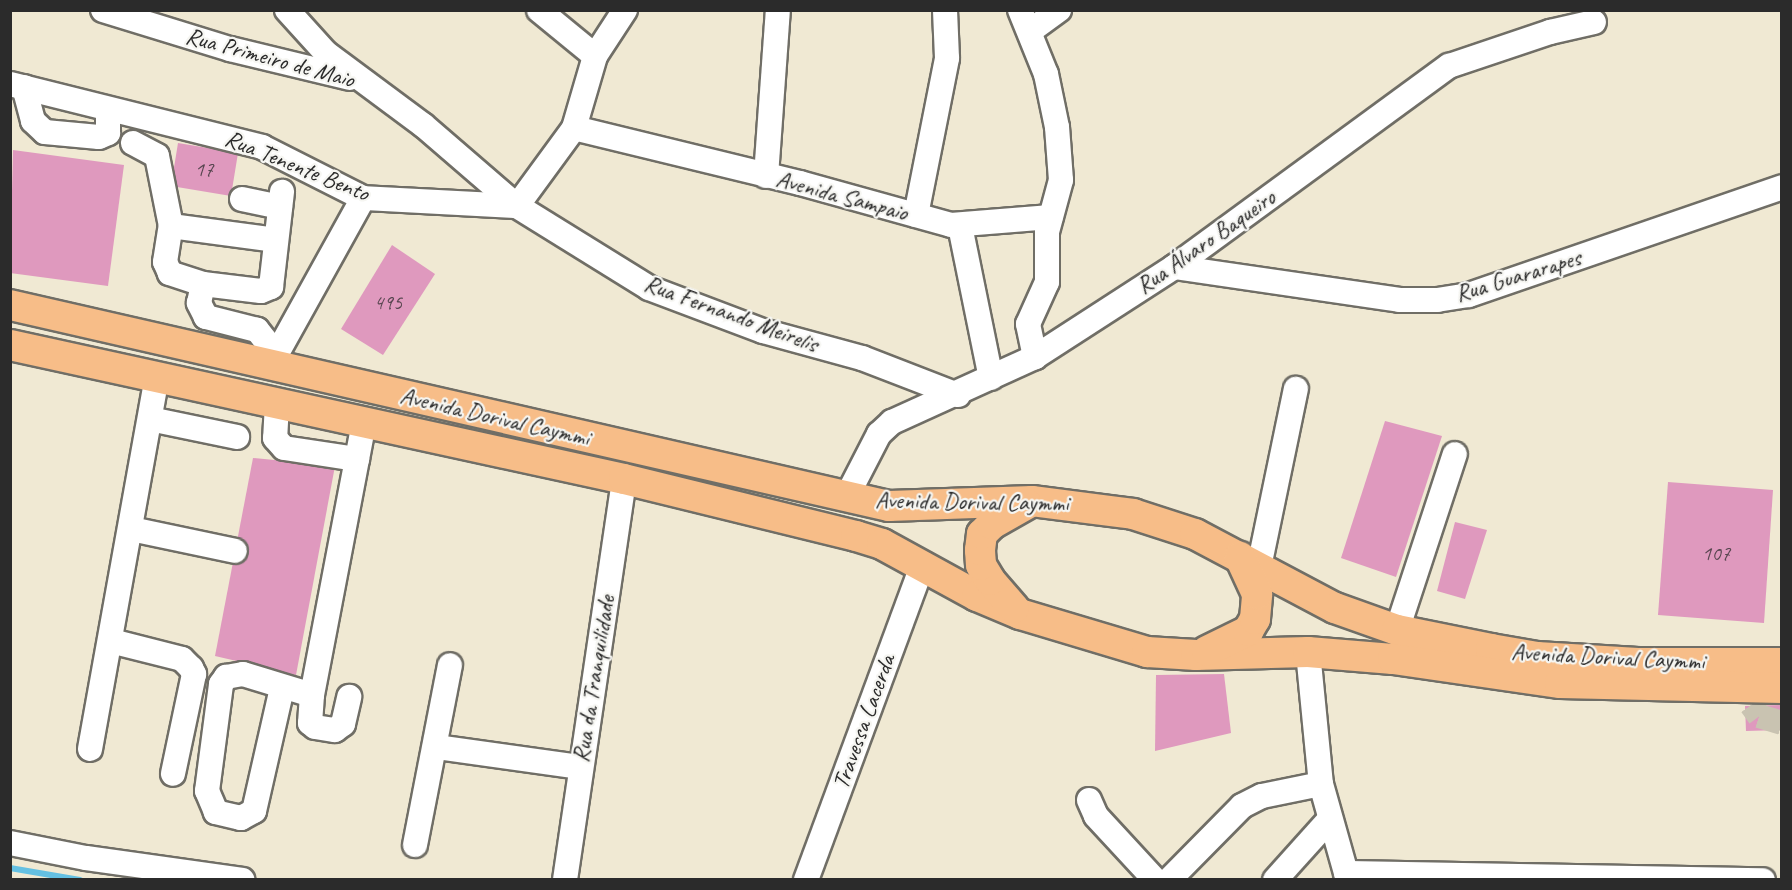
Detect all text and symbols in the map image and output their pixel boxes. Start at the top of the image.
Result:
street label: Rua Primeiro de Maio [182,22,358,94]
street label: Rua Tenente Bento [221,124,373,208]
house number: 17 [195,156,213,182]
street label: Avenida Sampaio [773,165,911,227]
street label: Rua Álvaro Baqueiro [1130,183,1282,301]
street label: Rua Guararapes [1452,243,1584,309]
street label: Rua Fernando Meirelis [641,269,821,359]
house number: 495 [374,289,402,315]
street label: Avenida Dorival Caymmi [397,381,593,453]
street label: Avenida Dorival Caymmi [875,486,1069,518]
house number: 107 [1702,540,1730,566]
street label: Rua da Tranquilidade [567,594,621,764]
street label: Avenida Dorival Caymmi [1511,638,1705,676]
street label: Travessa Lacerda [826,651,902,793]

